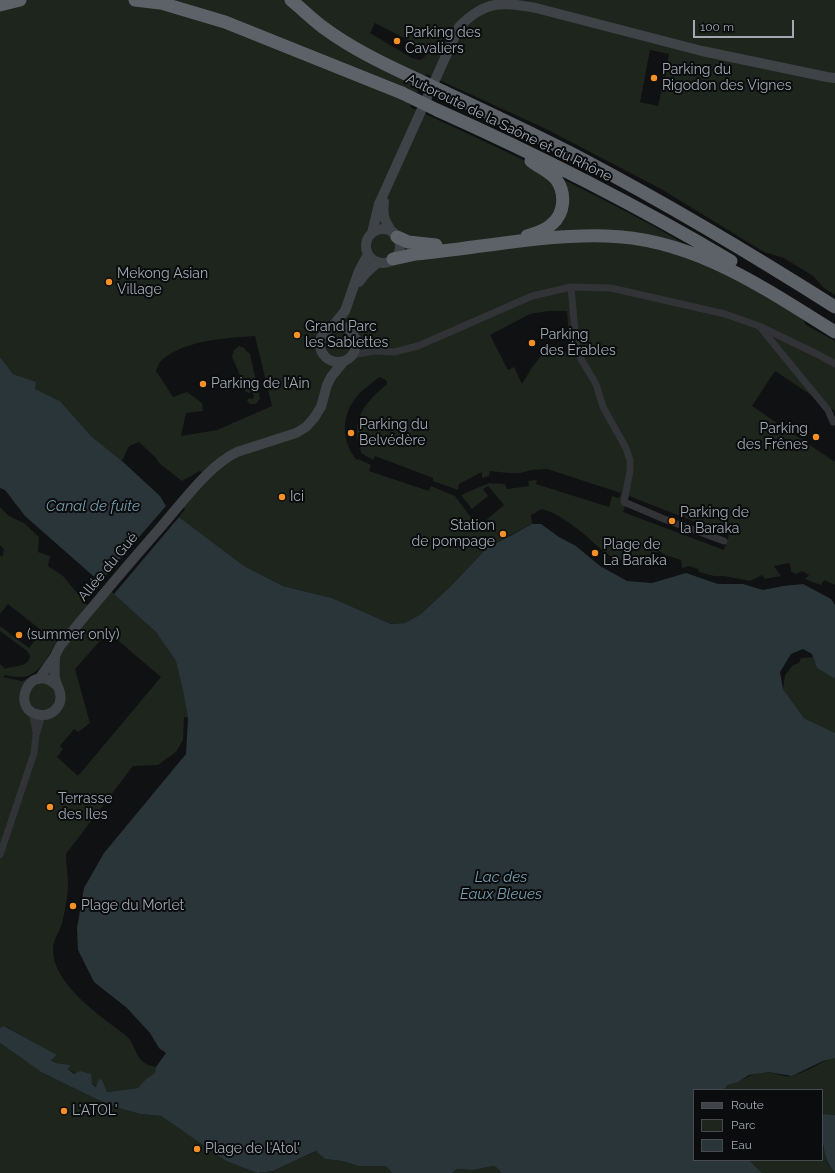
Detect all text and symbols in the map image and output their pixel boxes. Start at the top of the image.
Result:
scale bar [695,12,796,38]
text: 100 m [700,20,734,34]
place label: Parking des Cavaliers [405,25,481,58]
marker: Parking des Cavaliers [392,36,402,46]
place label: Parking du Rigodon des Vignes [662,62,791,94]
street label: Autoroute de la Saône et du Rhône [403,71,615,185]
marker: Parking du Rigodon des Vignes [649,73,659,83]
place label: Mekong Asian Village [117,266,208,298]
marker: Mekong Asian Village [104,277,114,287]
place label: Grand Parc les Sablettes [305,319,388,352]
place label: Parking des Érables [540,327,616,360]
marker: Grand Parc les Sablettes [292,330,302,340]
marker: Parking des Érables [527,338,537,348]
place label: Parking de l'Ain [211,376,310,392]
marker: Parking de l'Ain [198,379,208,389]
place label: Parking du Belvédère [359,417,428,450]
place label: Parking des Frênes [737,421,808,454]
marker: Parking du Belvédère [346,428,356,438]
marker: Parking des Frênes [811,432,821,442]
place label: Ici [290,489,304,505]
marker: Ici [277,492,287,502]
water label: Canal de fuite [46,497,140,515]
place label: Parking de la Baraka [680,505,749,538]
marker: Parking de la Baraka [667,516,677,526]
place label: Station de pompage [412,518,495,550]
street label: Allée du Gué [74,529,142,605]
marker: Station de pompage [498,529,508,539]
place label: Plage de La Baraka [603,537,667,570]
marker: Plage de La Baraka [590,548,600,558]
place label: (summer only) [27,627,119,643]
marker: (summer only) [14,630,24,640]
place label: Terrasse des Iles [58,791,112,824]
marker: Terrasse des Iles [45,802,55,812]
water label: Lac des Eaux Bleues [460,868,542,903]
place label: Plage du Morlet [81,898,184,914]
marker: Plage du Morlet [68,901,78,911]
legend [693,1089,823,1161]
text: Route [731,1098,764,1112]
place label: L'ATOL' [72,1103,117,1119]
marker: L'ATOL' [59,1106,69,1116]
text: Parc [731,1118,756,1132]
text: Eau [731,1138,752,1152]
place label: Plage de l'Atol' [205,1141,300,1157]
marker: Plage de l'Atol' [192,1144,202,1154]

